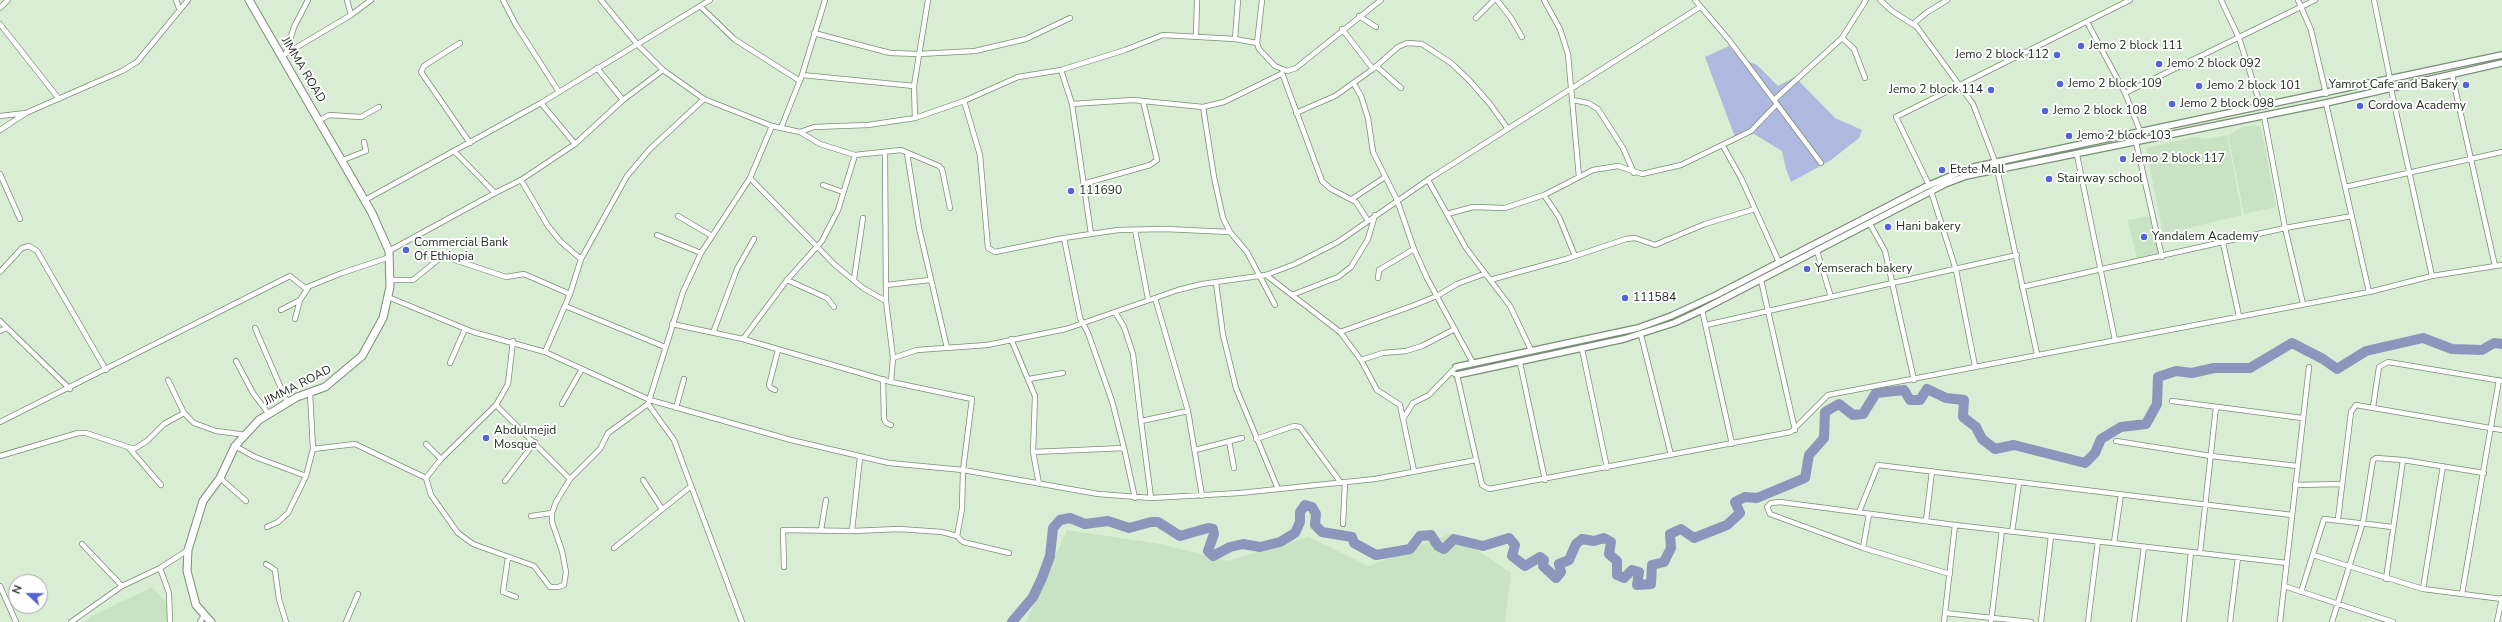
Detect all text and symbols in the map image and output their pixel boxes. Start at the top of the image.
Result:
street label: JIMMA ROAD [278,35,328,105]
place label: Jemo 2 block 111 [2089,39,2183,53]
marker: Jemo 2 block 111 [2076,41,2086,51]
place label: Jemo 2 block 112 [1955,48,2049,62]
marker: Jemo 2 block 112 [2052,50,2062,60]
place label: Jemo 2 block 092 [2167,57,2261,71]
marker: Jemo 2 block 092 [2154,59,2164,69]
place label: Jemo 2 block 109 [2068,77,2162,91]
place label: Yamrot Cafe and Bakery [2329,78,2458,92]
marker: Jemo 2 block 109 [2055,79,2065,89]
place label: Jemo 2 block 101 [2207,79,2301,93]
marker: Yamrot Cafe and Bakery [2461,80,2471,90]
marker: Jemo 2 block 101 [2194,81,2204,91]
place label: Jemo 2 block 114 [1889,83,1983,97]
marker: Jemo 2 block 114 [1986,85,1996,95]
place label: Jemo 2 block 098 [2180,97,2274,111]
marker: Jemo 2 block 098 [2167,99,2177,109]
place label: Cordova Academy [2368,99,2466,113]
marker: Cordova Academy [2355,101,2365,111]
place label: Jemo 2 block 108 [2053,104,2147,118]
marker: Jemo 2 block 108 [2040,106,2050,116]
place label: Jemo 2 block 103 [2077,129,2171,143]
marker: Jemo 2 block 103 [2064,131,2074,141]
place label: Jemo 2 block 117 [2131,152,2225,166]
marker: Jemo 2 block 117 [2118,154,2128,164]
place label: Etete Mall [1950,163,2005,177]
marker: Etete Mall [1937,165,1947,175]
place label: Stairway school [2057,172,2143,186]
marker: Stairway school [2044,174,2054,184]
place label: 111690 [1079,184,1122,198]
marker: 111690 [1066,186,1076,196]
place label: Hani bakery [1896,220,1961,234]
marker: Hani bakery [1883,222,1893,232]
place label: Yandalem Academy [2152,230,2258,244]
marker: Yandalem Academy [2139,232,2149,242]
place label: Commercial Bank Of Ethiopia [414,236,508,264]
marker: Commercial Bank Of Ethiopia [401,245,411,255]
place label: Yemserach bakery [1815,262,1912,276]
marker: Yemserach bakery [1802,264,1812,274]
place label: 111584 [1633,291,1676,305]
marker: 111584 [1620,293,1630,303]
street label: JIMMA ROAD [262,363,334,409]
place label: Abdulmejid Mosque [494,424,556,452]
marker: Abdulmejid Mosque [481,433,491,443]
north arrow [8,574,48,614]
text: N [9,583,26,596]

